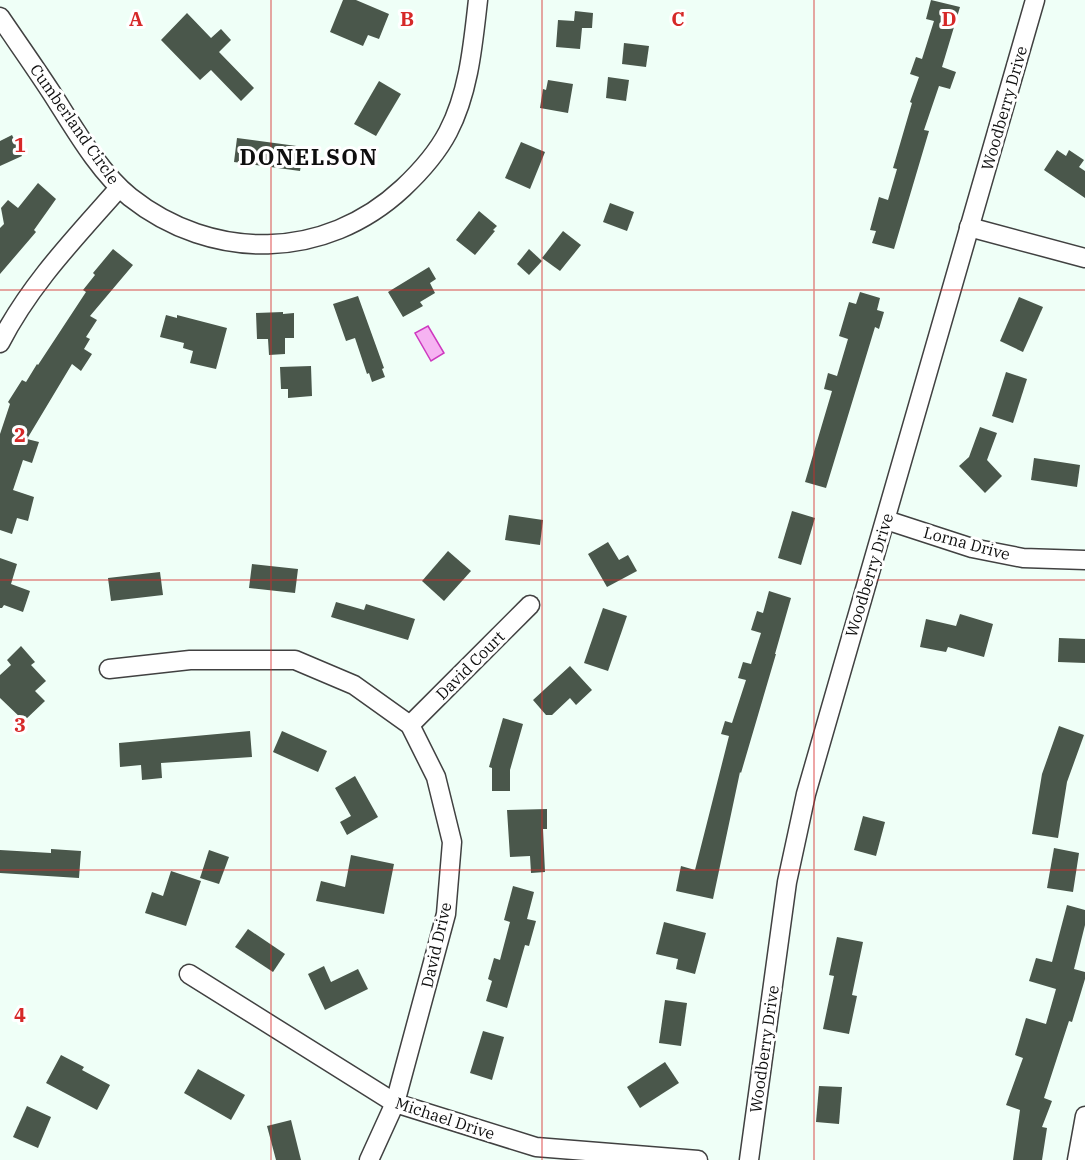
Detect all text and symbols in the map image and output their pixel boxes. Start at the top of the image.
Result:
text: A [129,5,143,32]
text: B [400,5,414,32]
text: C [671,5,685,32]
text: D [941,5,957,32]
street label: Woodberry Drive [977,43,1031,173]
street label: Cumberland Circle [26,60,124,188]
text: 1 [14,131,26,158]
district label: DONELSON [240,142,378,171]
text: 2 [14,421,26,448]
street label: Woodberry Drive [841,511,897,639]
street label: Lorna Drive [922,522,1012,564]
street label: David Court [431,626,509,704]
text: 3 [14,711,26,738]
street label: David Drive [416,900,456,990]
street label: Woodberry Drive [745,984,783,1114]
text: 4 [14,1001,26,1028]
street label: Michael Drive [393,1093,497,1143]

